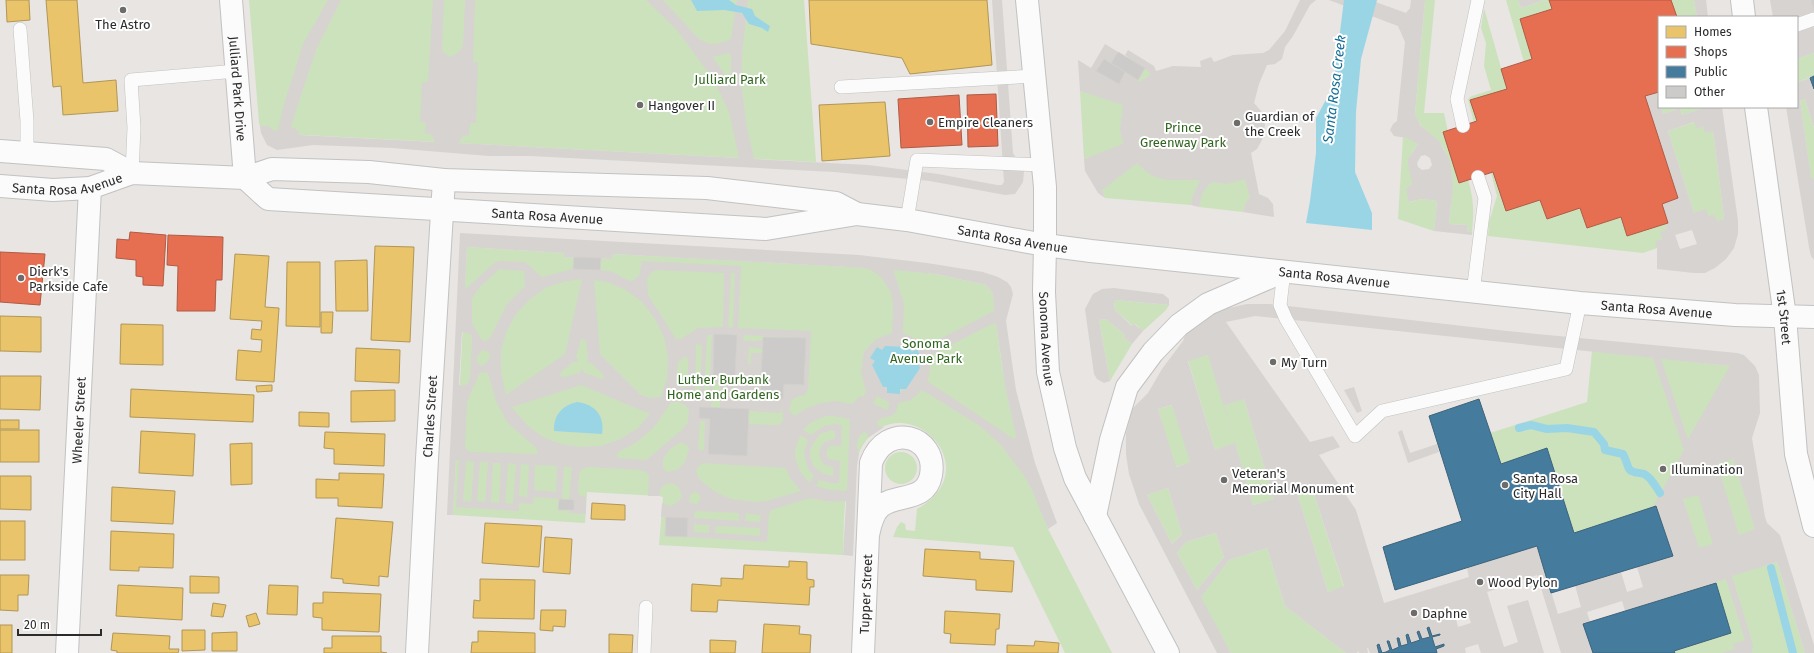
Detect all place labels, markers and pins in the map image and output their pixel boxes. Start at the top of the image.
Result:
marker: The Astro [118,5,128,15]
place label: The Astro [95,17,151,32]
place label: Hangover II [648,98,715,113]
marker: Hangover II [635,100,645,110]
place label: Guardian of the Creek [1245,109,1316,139]
place label: Empire Cleaners [938,115,1033,130]
marker: Empire Cleaners [925,117,935,127]
marker: Guardian of the Creek [1232,118,1242,128]
place label: Dierk's Parkside Cafe [29,264,108,294]
marker: Dierk's Parkside Cafe [16,273,26,283]
place label: My Turn [1281,355,1327,370]
marker: My Turn [1268,357,1278,367]
place label: Illumination [1671,462,1743,477]
marker: Illumination [1658,464,1668,474]
place label: Veteran's Memorial Monument [1232,466,1355,496]
place label: Santa Rosa City Hall [1513,471,1578,501]
marker: Veteran's Memorial Monument [1219,475,1229,485]
marker: Santa Rosa City Hall [1500,480,1510,490]
place label: Wood Pylon [1488,575,1558,590]
marker: Wood Pylon [1475,577,1485,587]
place label: Daphne [1422,606,1467,621]
marker: Daphne [1409,608,1419,618]

